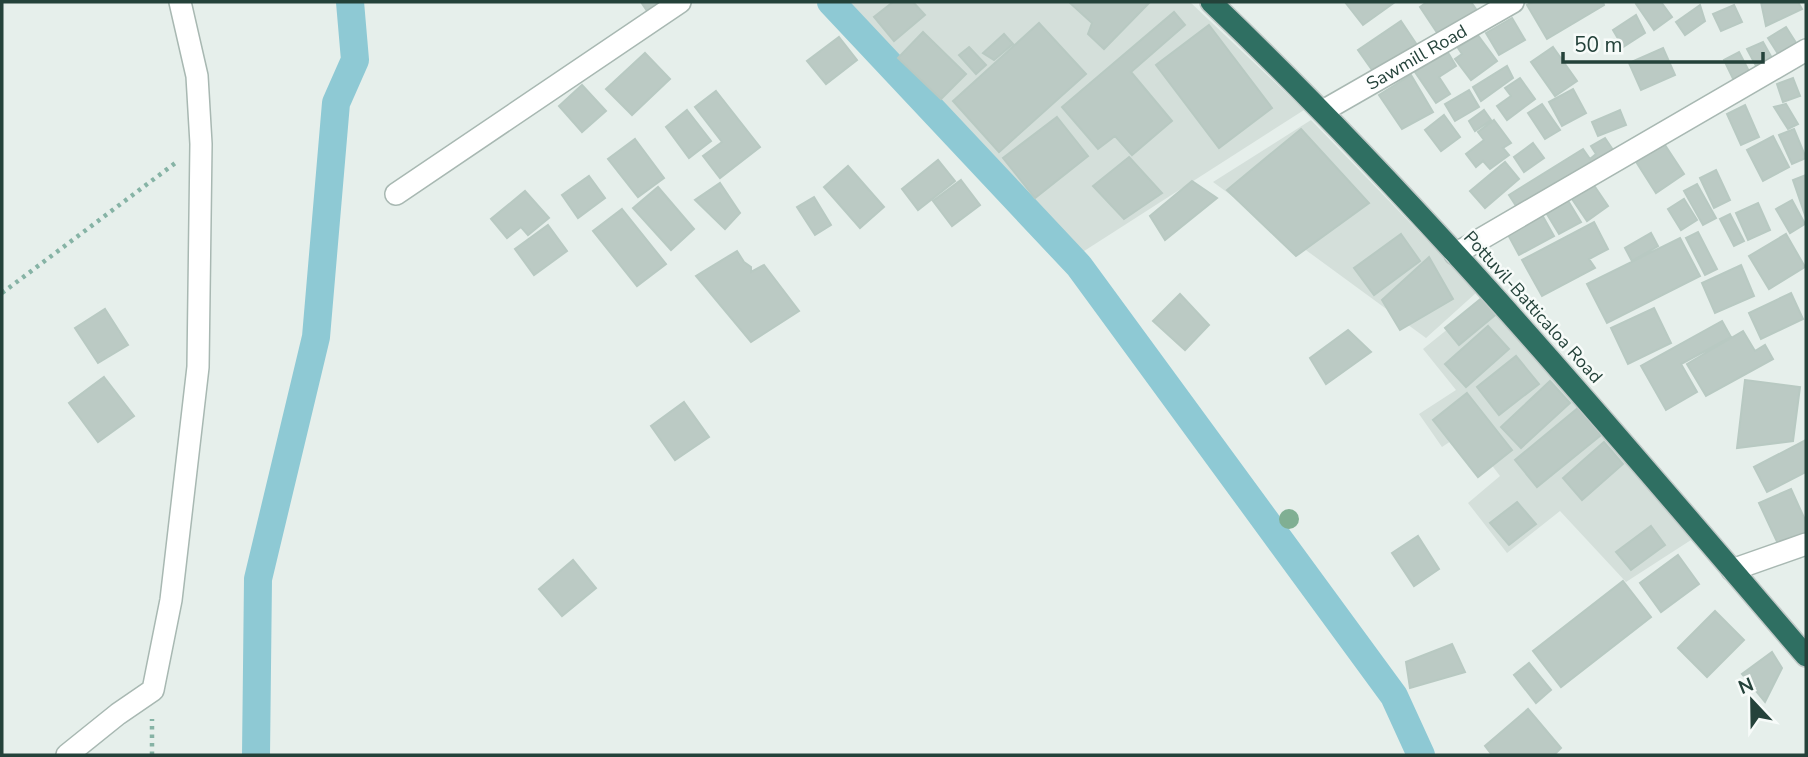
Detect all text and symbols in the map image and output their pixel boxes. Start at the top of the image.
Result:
street label: Sawmill Road [1362,19,1471,96]
scale bar [1563,21,1762,65]
text: 50 m [1574,31,1623,59]
street label: Pottuvil-Batticaloa Road [1458,226,1608,388]
north arrow [1717,666,1787,736]
text: N [1735,671,1757,701]

